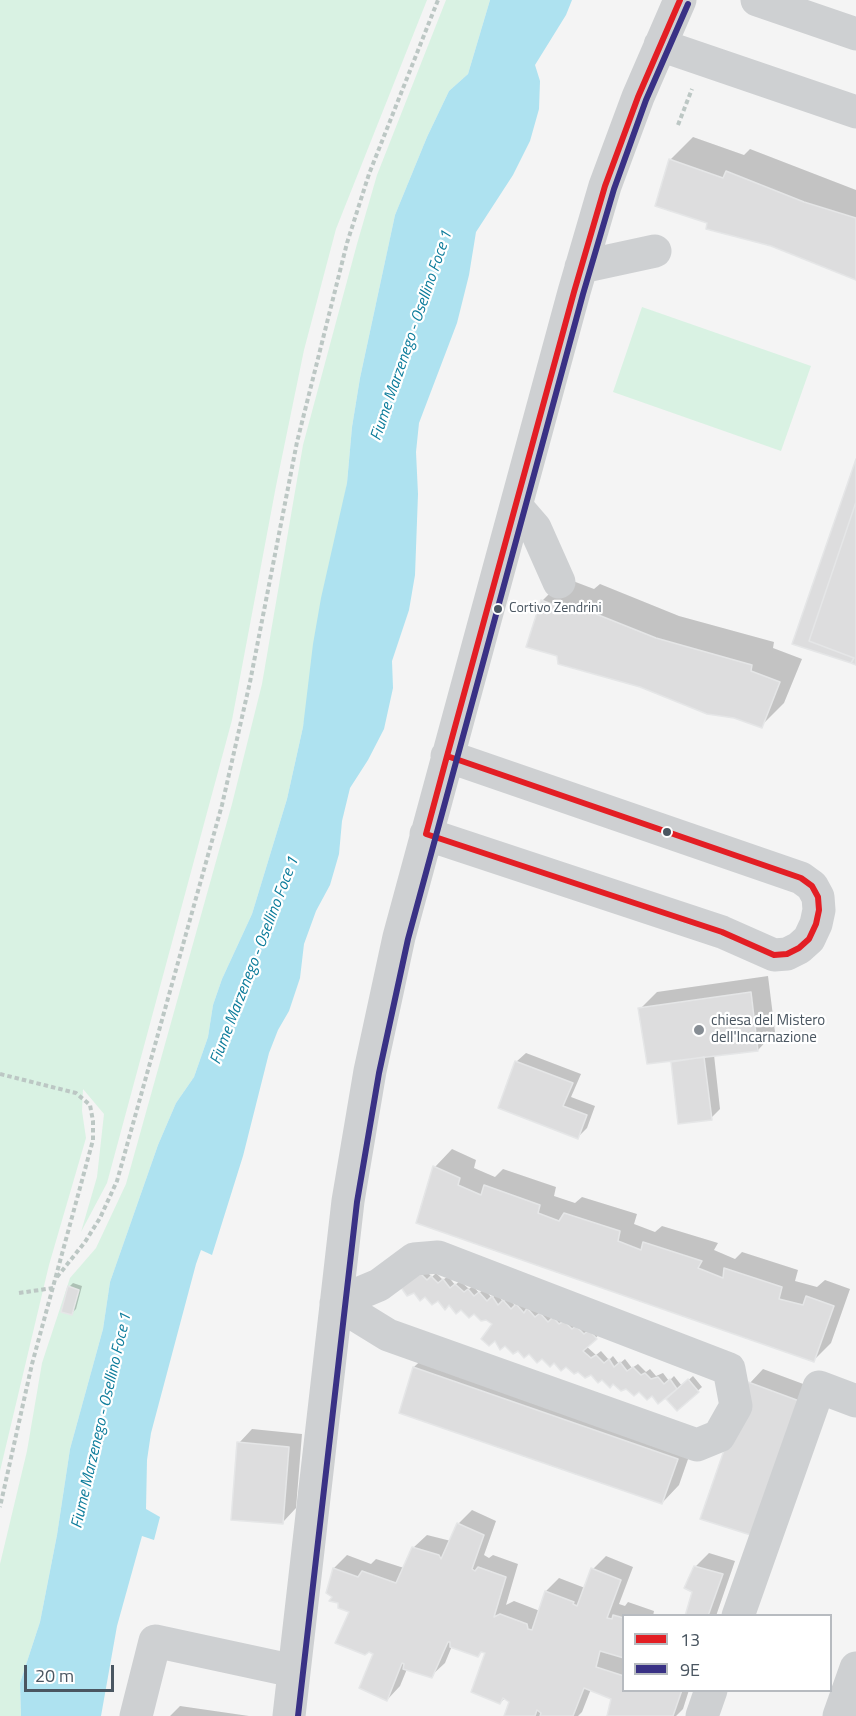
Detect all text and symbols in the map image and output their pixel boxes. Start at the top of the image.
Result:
water label: Fiume Marzenego - Osellino Foce 1 [367,229,457,443]
place label: Cortivo Zendrini [509,601,602,617]
marker: Cortivo Zendrini [492,603,504,615]
unlabelled marker [661,826,673,838]
water label: Fiume Marzenego - Osellino Foce 1 [207,855,303,1067]
place label: chiesa del Mistero dell'Incarnazione [711,1012,825,1047]
marker: chiesa del Mistero dell'Incarnazione [692,1023,706,1037]
water label: Fiume Marzenego - Osellino Foce 1 [68,1311,136,1531]
legend [622,1614,832,1692]
text: 13 [680,1626,700,1653]
scale bar [27,1653,117,1691]
text: 9E [680,1656,700,1683]
text: 20 m [35,1662,74,1689]

